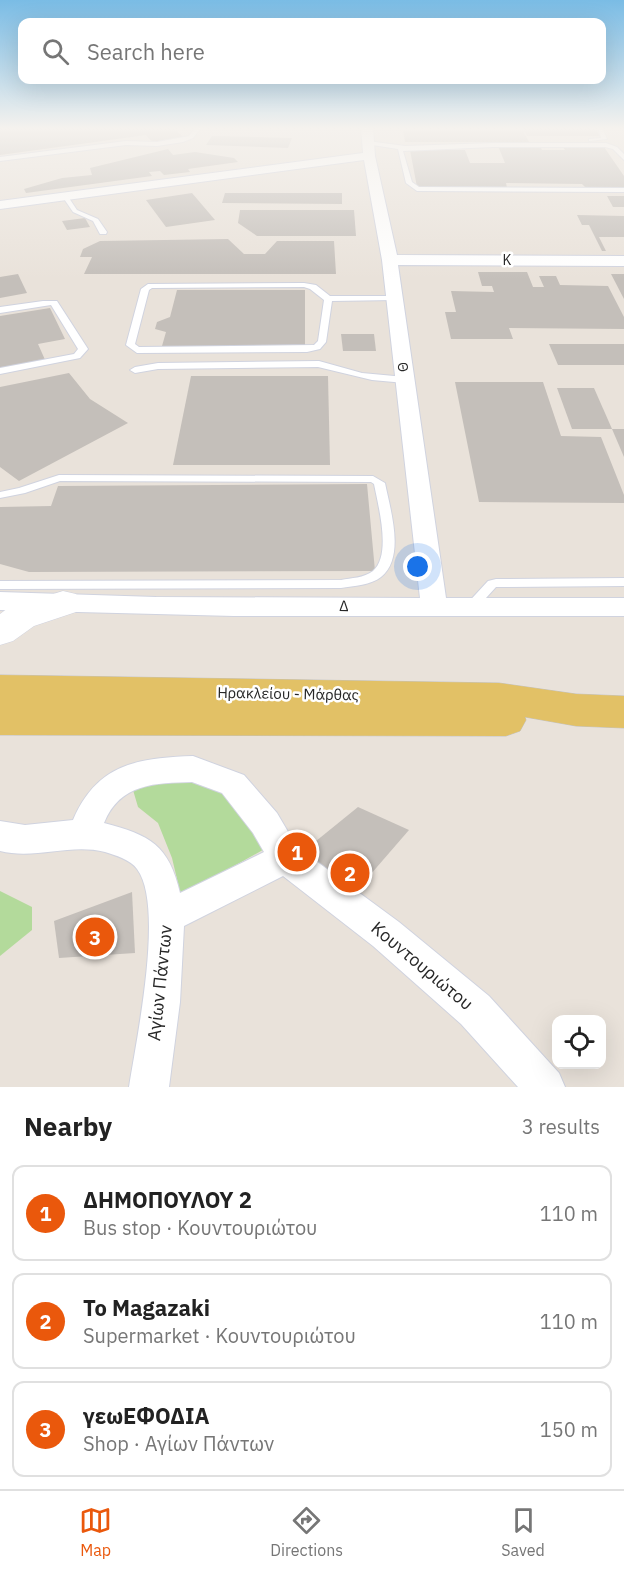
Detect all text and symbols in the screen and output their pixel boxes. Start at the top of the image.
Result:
search box [18,18,606,84]
icon: search [39,35,72,68]
text: Search here [87,37,205,66]
street label: Κ [503,251,512,269]
street label: Θ [393,361,413,373]
your location [403,552,432,581]
street label: Δ [339,596,349,615]
street label: Ηρακλείου - Μάρθας [217,683,359,704]
pin: 1 [278,830,316,874]
pin: 2 [330,850,370,896]
pin: 3 [76,914,115,960]
street label: Κουντουριώτου [367,916,478,1015]
street label: Αγίων Πάντων [142,924,177,1042]
map controls [552,1015,606,1069]
button: locate [552,1015,606,1069]
text: Nearby [24,1109,112,1143]
text: 3 results [522,1113,600,1140]
text: ΔΗΜΟΠΟΥΛΟΥ 2 [83,1185,252,1214]
text: 1 [40,1200,52,1227]
text: 110 m [540,1200,598,1227]
text: Bus stop · Κουντουριώτου [83,1214,317,1241]
text: To Magazaki [83,1293,210,1322]
text: 2 [40,1308,52,1335]
text: 110 m [540,1308,598,1335]
text: Supermarket · Κουντουριώτου [83,1322,356,1349]
text: γεωΕΦΟΔΙΑ [83,1401,210,1430]
text: 3 [40,1416,52,1443]
text: 150 m [540,1416,598,1443]
text: Shop · Αγίων Πάντων [83,1430,274,1457]
tab: Map [79,1504,112,1560]
tab: Directions [270,1504,343,1560]
tab: Saved [501,1504,545,1560]

